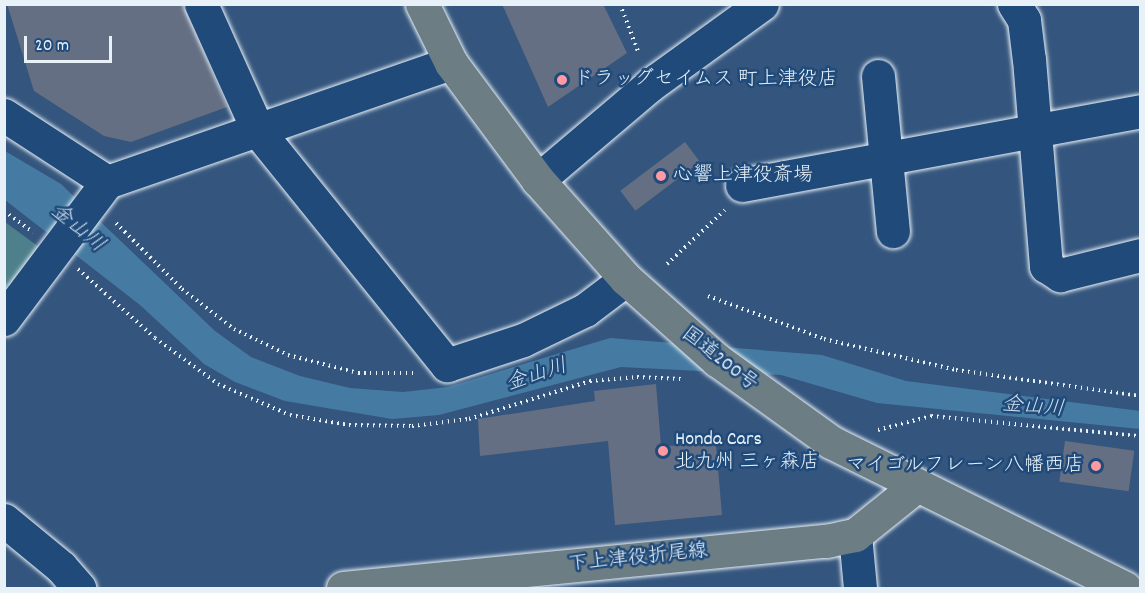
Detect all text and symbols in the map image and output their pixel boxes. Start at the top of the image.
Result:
scale bar [27,24,116,62]
text: 20 m [35,34,69,59]
place label: ドラッグセイムス 町上津役店 [574,68,839,92]
marker: ドラッグセイムス 町上津役店 [555,73,569,87]
place label: 心響上津役斎場 [673,164,813,188]
marker: 心響上津役斎場 [654,169,668,183]
water label: 金山川 [45,199,109,259]
street label: 国道200号 [676,323,762,397]
water label: 金山川 [503,354,571,398]
water label: 金山川 [1001,393,1065,423]
place label: Honda Cars 北九州 三ヶ森店 [675,428,820,475]
marker: Honda Cars 北九州 三ヶ森店 [656,444,670,458]
place label: マイゴルフレーン八幡西店 [843,454,1084,478]
marker: マイゴルフレーン八幡西店 [1089,459,1103,473]
street label: 下上津役折尾線 [567,540,709,578]

